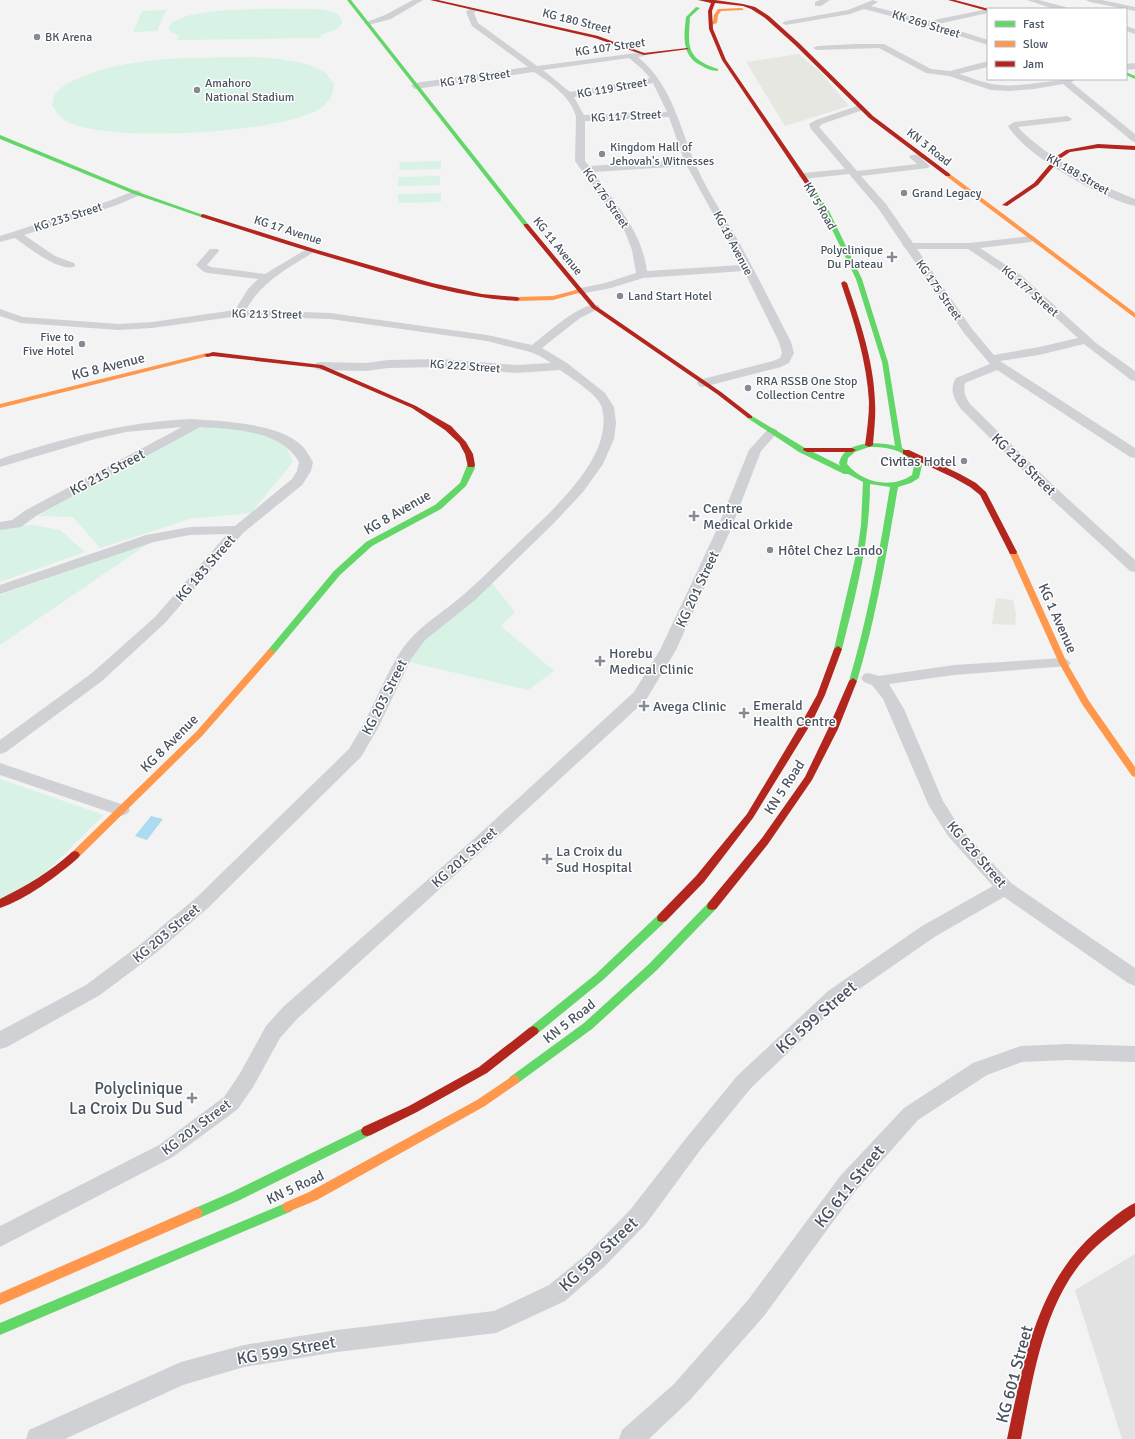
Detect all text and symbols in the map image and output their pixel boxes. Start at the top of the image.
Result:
street label: KG 180 Street [541,6,613,37]
street label: KK 269 Street [890,7,962,42]
legend [987,8,1127,80]
text: Fast [1023,17,1044,32]
place label: BK Arena [45,30,92,45]
marker: BK Arena [32,32,42,42]
street label: KG 107 Street [574,35,646,60]
text: Slow [1023,37,1048,52]
text: Jam [1023,57,1044,72]
street label: KG 178 Street [439,66,511,91]
street label: KG 119 Street [576,75,648,102]
place label: Amahoro National Stadium [205,76,294,105]
marker: Amahoro National Stadium [192,85,202,95]
street label: KG 117 Street [590,107,662,126]
street label: KN 3 Road [903,125,954,170]
place label: Kingdom Hall of Jehovah's Witnesses [610,140,714,169]
marker: Kingdom Hall of Jehovah's Witnesses [597,149,607,159]
street label: KK 188 Street [1044,150,1112,199]
street label: KG 176 Street [579,165,632,232]
street label: KN 5 Road [800,180,839,233]
place label: Grand Legacy [912,186,982,201]
marker: Grand Legacy [899,188,909,198]
street label: KG 233 Street [32,199,104,236]
street label: KG 18 Avenue [709,209,756,278]
street label: KG 17 Avenue [252,212,324,249]
street label: KG 11 Avenue [530,214,586,278]
place label: Polyclinique Du Plateau [820,243,883,272]
marker: Polyclinique Du Plateau [886,251,898,263]
street label: KG 175 Street [912,257,965,324]
street label: KG 177 Street [998,263,1061,320]
place label: Land Start Hotel [628,289,713,304]
marker: Land Start Hotel [615,291,625,301]
street label: KG 213 Street [231,306,302,323]
place label: Five to Five Hotel [23,330,74,359]
marker: Five to Five Hotel [77,339,87,349]
street label: KG 8 Avenue [70,349,146,384]
street label: KG 222 Street [429,357,501,376]
place label: RRA RSSB One Stop Collection Centre [756,374,857,403]
marker: RRA RSSB One Stop Collection Centre [743,383,753,393]
street label: KG 218 Street [988,430,1059,499]
street label: KG 215 Street [67,446,148,499]
place label: Civitas Hotel [880,453,956,470]
marker: Civitas Hotel [959,456,969,466]
street label: KG 8 Avenue [361,486,434,538]
place label: Centre Medical Orkide [703,500,793,533]
marker: Centre Medical Orkide [688,510,700,522]
street label: KG 183 Street [172,532,239,605]
place label: Hôtel Chez Lando [778,542,883,559]
marker: Hôtel Chez Lando [765,545,775,555]
street label: KG 201 Street [672,548,723,630]
street label: KG 1 Avenue [1035,581,1081,656]
place label: Horebu Medical Clinic [609,645,694,678]
marker: Horebu Medical Clinic [594,655,606,667]
street label: KG 203 Street [358,657,411,738]
place label: Emerald Health Centre [753,697,836,730]
place label: Avega Clinic [653,698,727,715]
marker: Avega Clinic [638,700,650,712]
marker: Emerald Health Centre [738,707,750,719]
street label: KG 8 Avenue [137,711,202,776]
street label: KN 5 Road [761,757,808,818]
street label: KG 626 Street [943,818,1010,891]
street label: KG 201 Street [428,823,501,891]
place label: La Croix du Sud Hospital [556,843,632,876]
marker: La Croix du Sud Hospital [541,853,553,865]
street label: KG 203 Street [129,900,203,966]
street label: KG 599 Street [772,977,861,1058]
street label: KN 5 Road [540,996,599,1047]
place label: Polyclinique La Croix Du Sud [69,1078,183,1119]
marker: Polyclinique La Croix Du Sud [186,1092,198,1104]
street label: KG 201 Street [158,1096,234,1159]
street label: KG 611 Street [810,1141,889,1232]
street label: KN 5 Road [264,1167,327,1208]
street label: KG 599 Street [555,1212,642,1296]
street label: KG 601 Street [991,1323,1038,1425]
street label: KG 599 Street [235,1331,337,1370]

